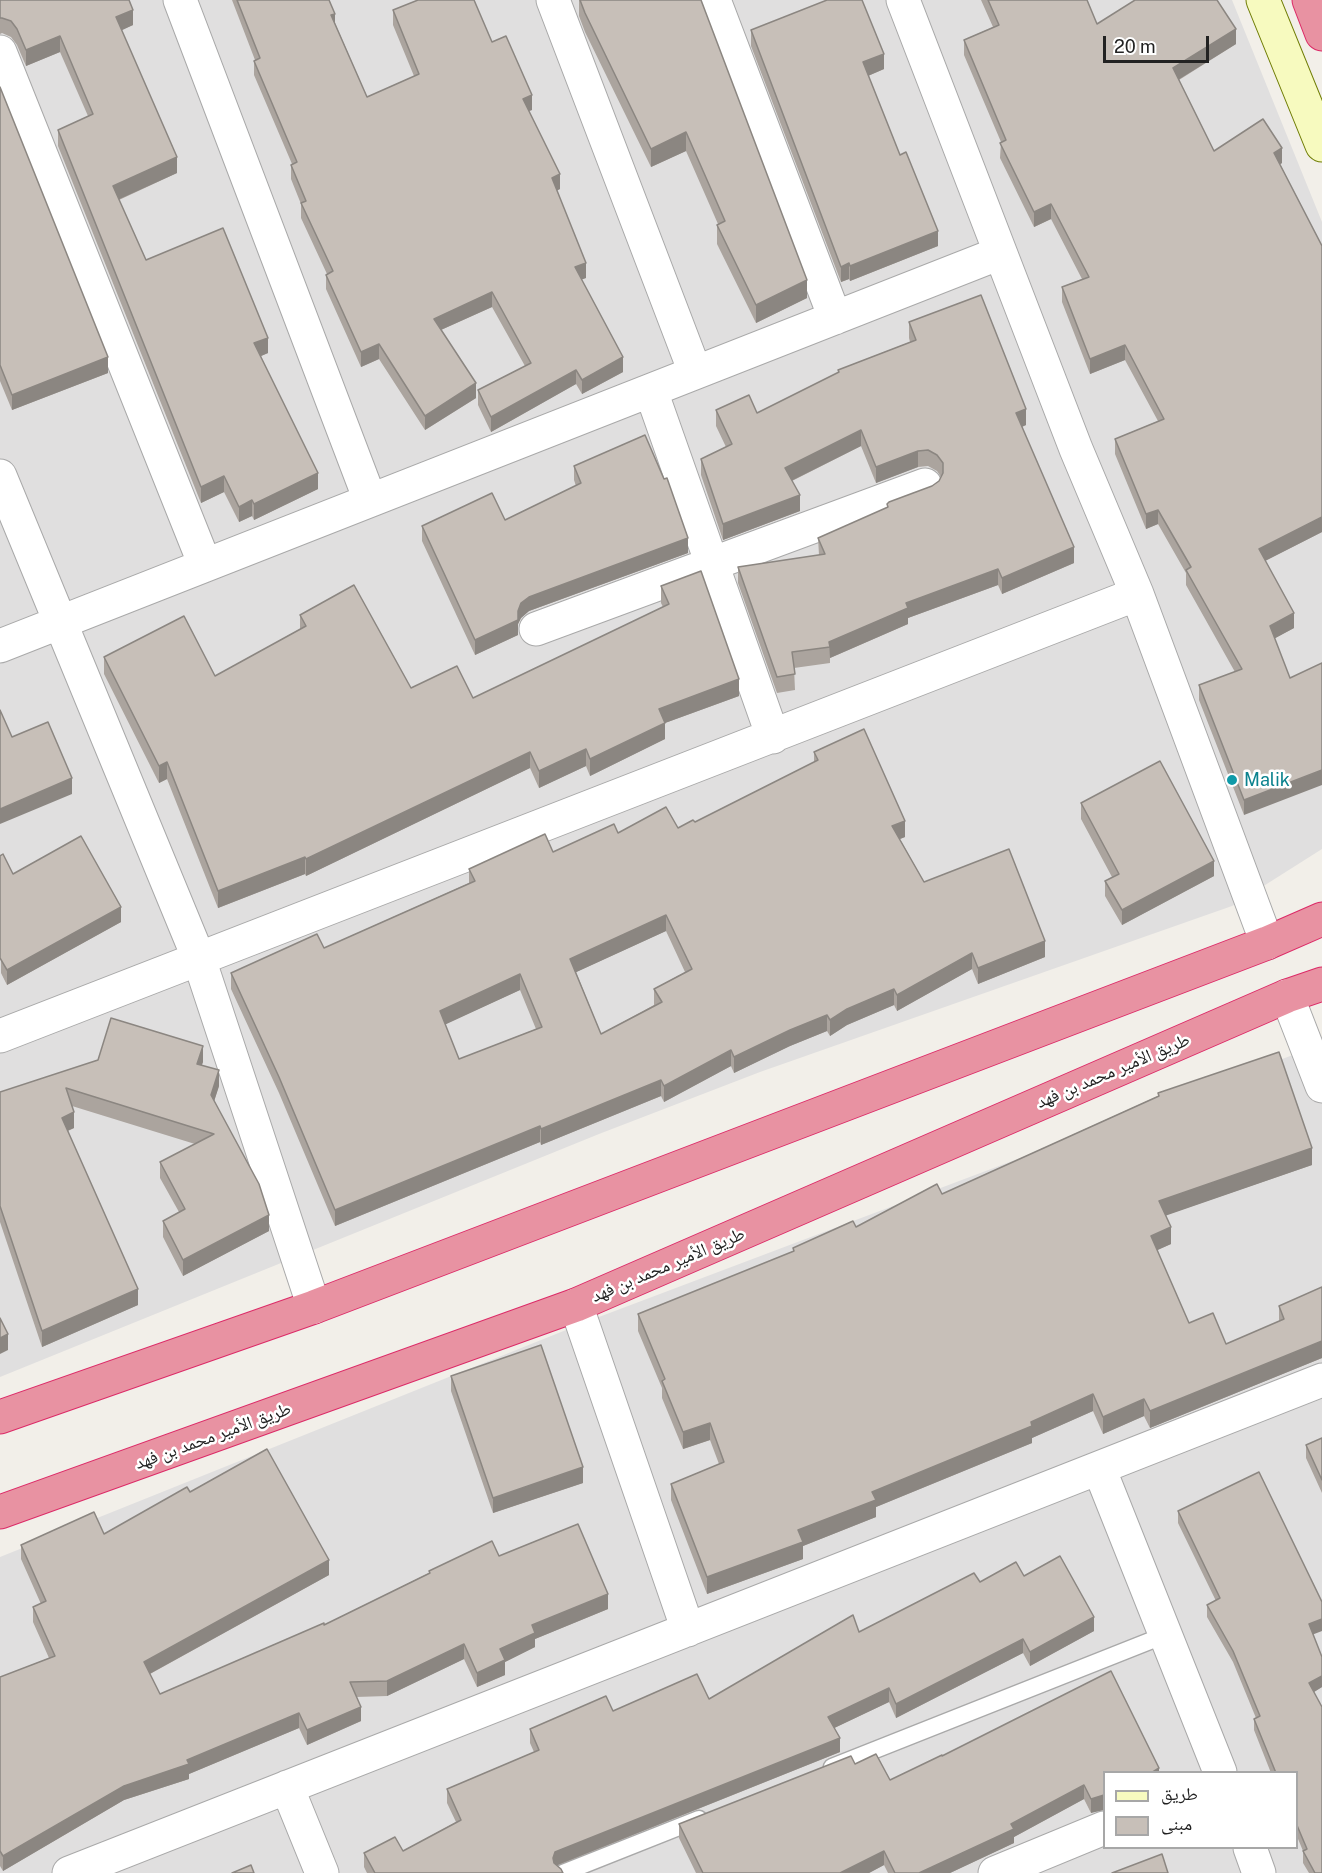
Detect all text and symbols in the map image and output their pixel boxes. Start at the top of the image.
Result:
scale bar [1106,24,1212,62]
text: 20 m [1114,36,1156,57]
place label: Malik [1244,769,1290,791]
marker: Malik [1225,773,1239,787]
street label: طريق الأمير محمد بن فهد [1033,1029,1193,1113]
street label: طريق الأمير محمد بن فهد [588,1223,748,1307]
street label: طريق الأمير محمد بن فهد [132,1398,294,1474]
legend [1103,1771,1298,1849]
text: طريق [1161,1783,1198,1804]
text: مبنى [1161,1813,1192,1834]

